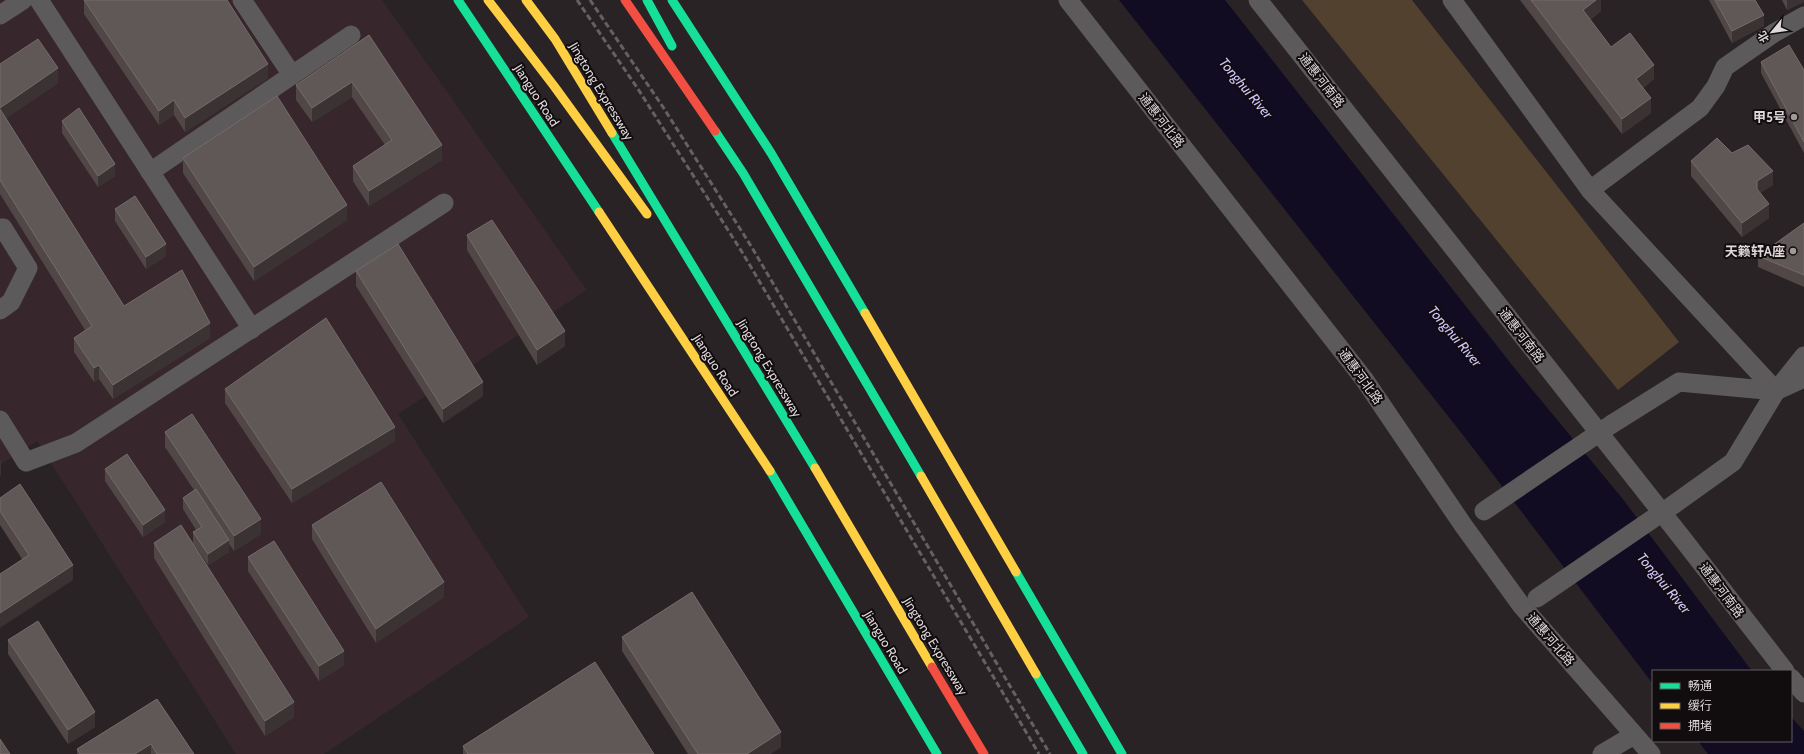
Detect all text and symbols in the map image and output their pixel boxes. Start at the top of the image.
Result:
north arrow [1752,12,1792,52]
text: 北 [1754,29,1772,45]
street label: Jingtong Expressway [566,38,638,143]
street label: 通惠河南路 [1296,49,1348,111]
water label: Tonghui River [1215,54,1277,123]
street label: Jianguo Road [510,60,563,129]
street label: 通惠河北路 [1136,89,1188,151]
place label: 甲5号 [1753,109,1786,125]
marker: 甲5号 [1789,112,1799,122]
place label: 天籁轩A座 [1725,243,1785,259]
marker: 天籁轩A座 [1788,246,1798,256]
water label: Tonghui River [1424,302,1486,371]
street label: 通惠河南路 [1496,304,1548,366]
street label: Jingtong Expressway [734,315,806,420]
street label: Jianguo Road [689,330,742,399]
street label: 通惠河北路 [1335,345,1387,407]
water label: Tonghui River [1633,549,1695,618]
street label: 通惠河南路 [1696,559,1748,621]
street label: Jingtong Expressway [900,593,972,698]
street label: Jianguo Road [860,607,911,677]
street label: 通惠河北路 [1524,609,1578,669]
legend [1652,670,1792,742]
text: 畅通 [1688,678,1712,693]
text: 缓行 [1688,698,1712,713]
text: 拥堵 [1688,718,1712,733]

